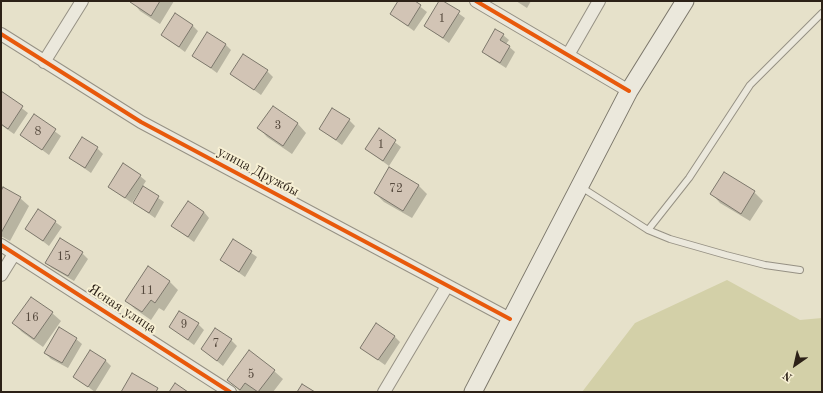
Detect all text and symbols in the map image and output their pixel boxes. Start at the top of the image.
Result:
house number: 1 [439,12,445,26]
house number: 3 [275,119,281,133]
house number: 8 [35,125,41,139]
house number: 1 [378,138,384,152]
street label: улица Дружбы [214,143,302,201]
house number: 72 [389,182,403,196]
house number: 15 [57,250,71,264]
street label: Ясная улица [85,281,159,337]
house number: 11 [140,284,154,298]
house number: 16 [25,311,39,325]
house number: 9 [181,318,187,332]
house number: 7 [213,337,219,351]
north arrow [775,345,815,385]
house number: 5 [248,368,254,382]
text: N [781,368,795,382]

